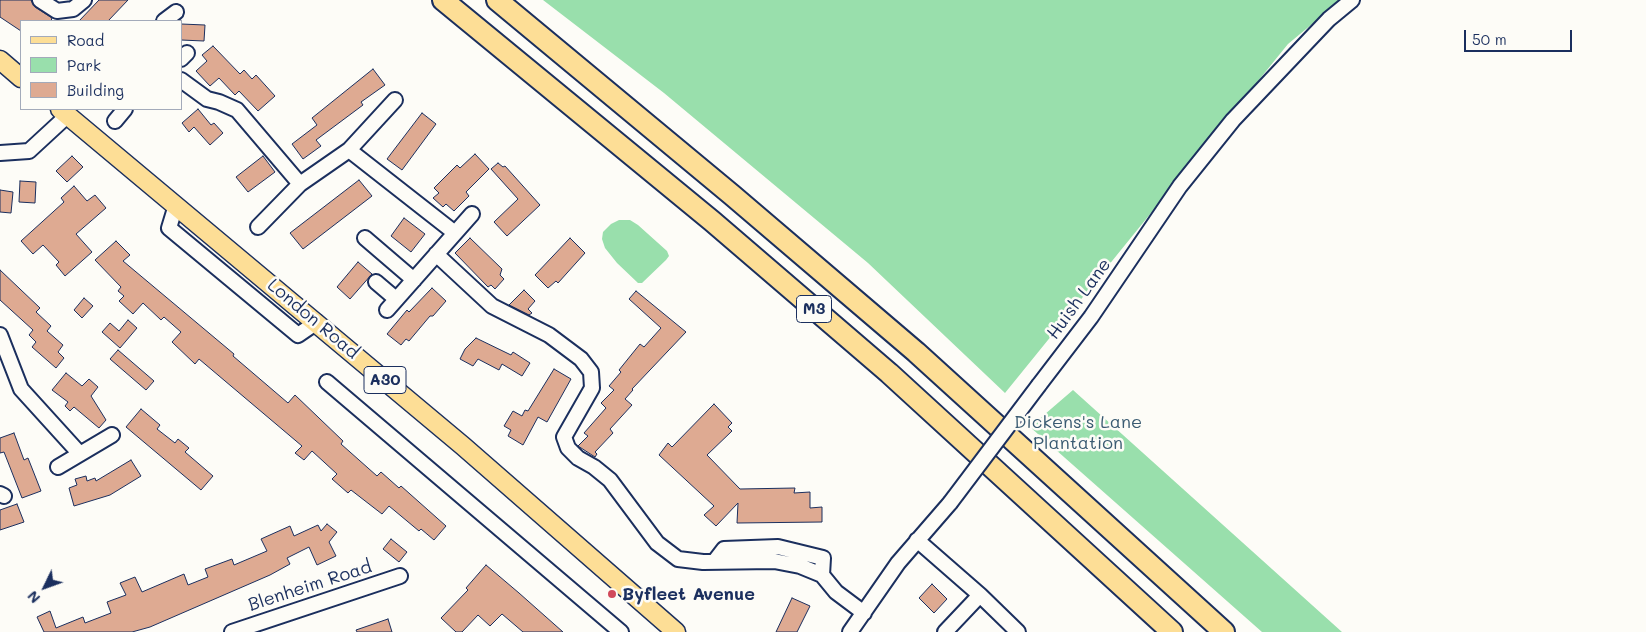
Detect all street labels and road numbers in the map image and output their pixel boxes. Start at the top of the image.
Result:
street label: Huish Lane [1042,254,1116,344]
street label: London Road [263,274,363,364]
road number: M3 [796,296,832,322]
road number: A30 [364,366,406,394]
street label: Blenheim Road [246,556,374,616]

